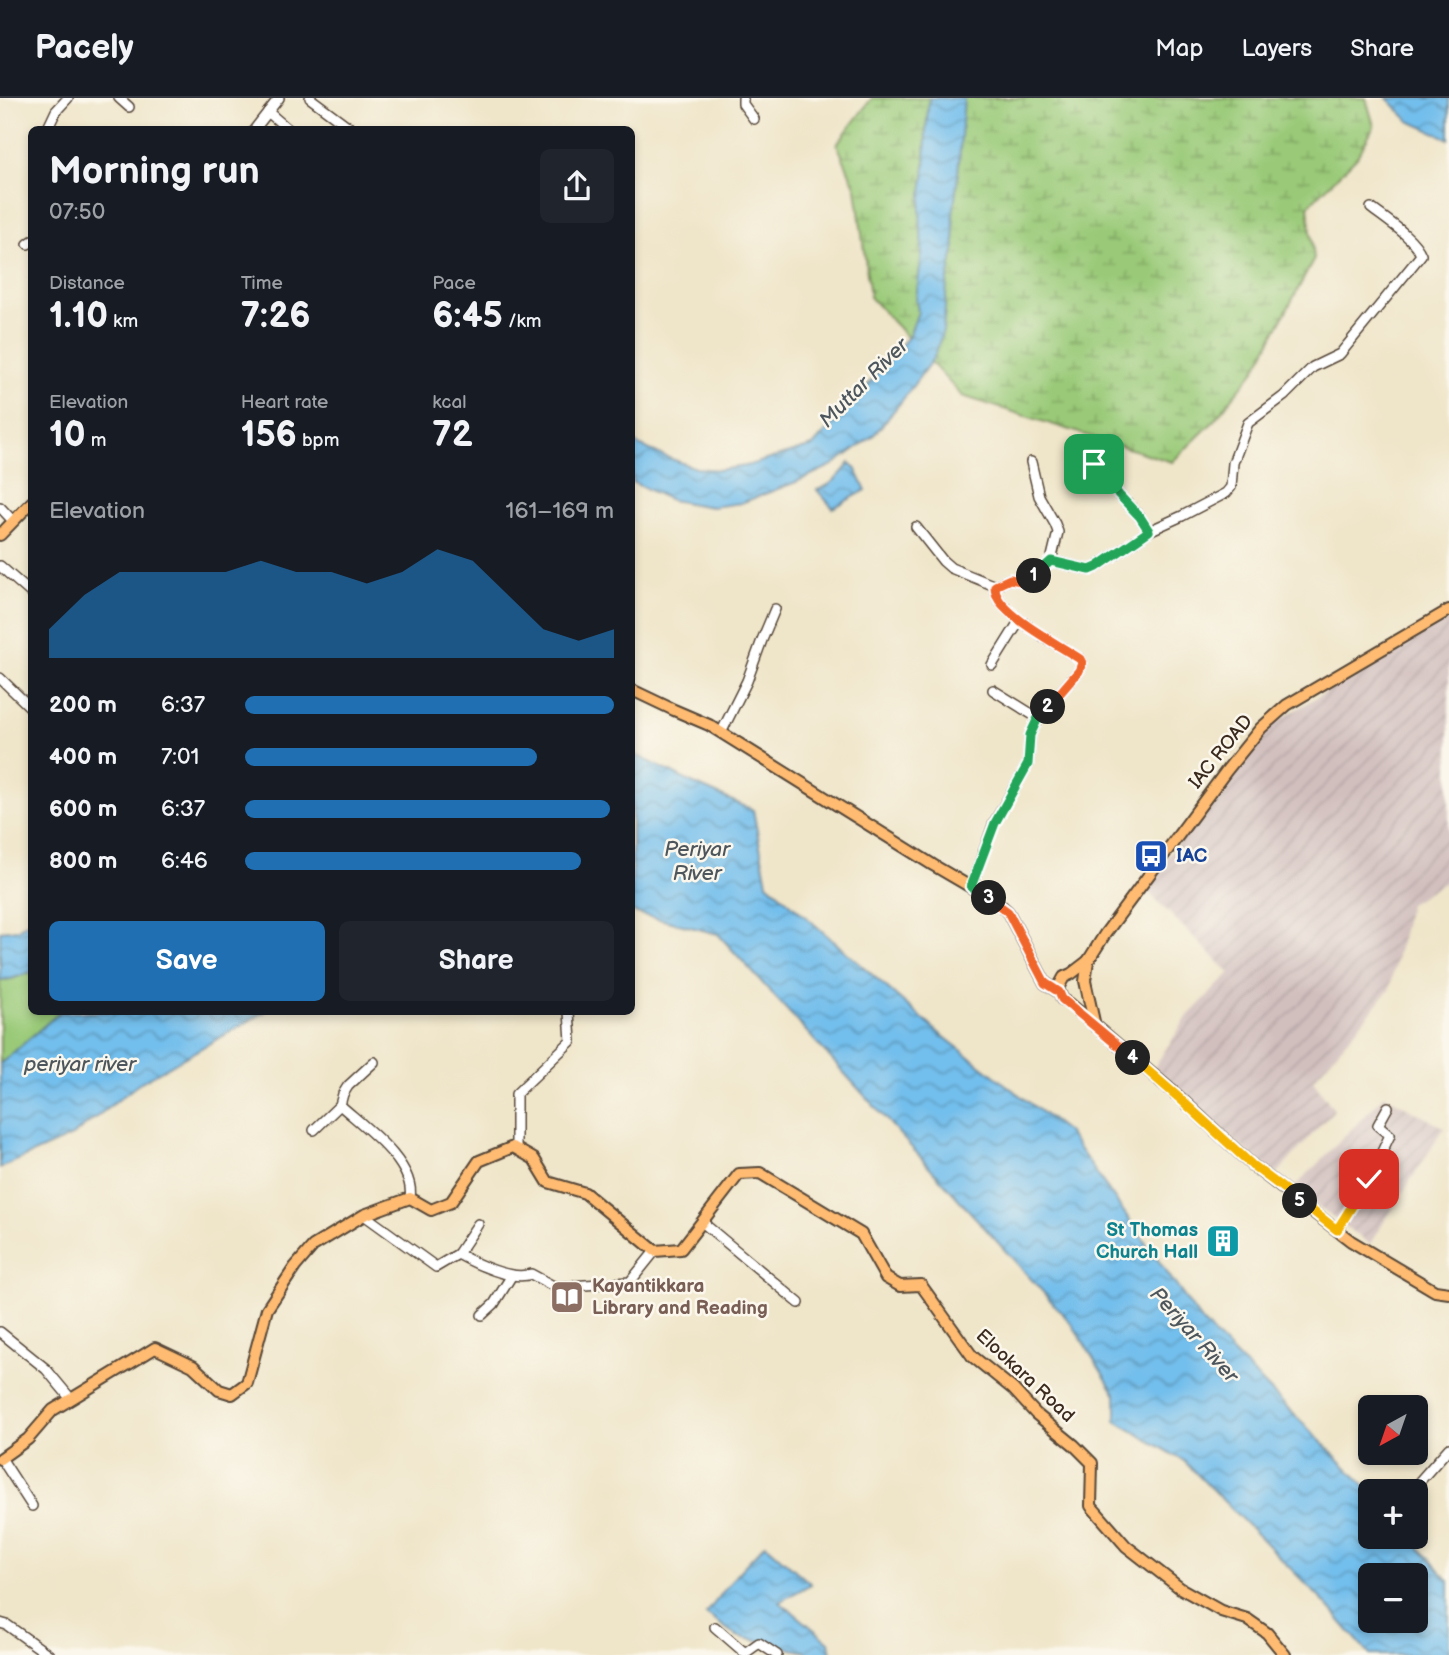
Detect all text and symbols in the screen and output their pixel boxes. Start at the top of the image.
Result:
text: Pacely [35,28,134,68]
text: Map [1155,34,1203,63]
text: Layers [1241,34,1312,63]
text: Share [1350,34,1414,63]
text: Morning run [49,149,260,194]
button: share [540,149,614,223]
text: 07:50 [49,198,105,226]
text: Distance [49,272,125,295]
text: Time [241,272,283,295]
text: Pace [432,272,476,295]
text: 1.10 [49,295,108,338]
text: 7:26 [241,295,311,338]
text: 6:45 [432,295,503,338]
text: km [108,310,138,333]
text: /km [503,310,542,333]
water label: Muttar River [814,332,915,433]
text: Elevation [49,391,128,414]
text: Heart rate [241,391,328,414]
text: kcal [432,391,466,414]
text: 10 [49,414,86,457]
text: 156 [241,414,297,457]
text: 72 [432,414,473,457]
text: m [86,429,106,452]
text: bpm [297,429,339,452]
pin [1064,434,1124,494]
icon: arrive [1075,445,1113,483]
text: Elevation [49,497,145,525]
text: 161–169 m [506,497,614,525]
pin: 1 [1016,559,1052,594]
text: 1 [1030,564,1038,587]
pin: 2 [1030,690,1066,724]
text: 200 m [49,691,117,719]
text: 6:37 [161,691,205,719]
text: 2 [1042,695,1053,718]
street label: IAC ROAD [1184,710,1258,794]
text: 400 m [49,743,117,771]
text: 7:01 [161,743,199,771]
text: 600 m [49,795,117,823]
text: 6:37 [161,795,205,823]
water label: Periyar River [664,837,731,886]
bus stop icon: IAC [1132,837,1170,875]
place label: IAC [1176,845,1207,868]
text: 800 m [49,847,117,875]
text: 6:46 [161,847,208,875]
pin: 3 [972,880,1006,916]
text: 3 [983,886,994,909]
button: Save [49,921,325,1001]
button: Share [339,921,614,1001]
pin: 4 [1116,1040,1150,1076]
text: 4 [1127,1046,1138,1069]
water label: periyar river [23,1052,137,1077]
pin [1339,1149,1399,1209]
icon: check [1350,1160,1388,1198]
pin: 5 [1282,1184,1318,1218]
text: 5 [1294,1189,1305,1212]
place label: St Thomas Church Hall [1096,1219,1198,1264]
building icon: St Thomas Church Hall [1204,1222,1242,1260]
place label: Kayantikkara Library and Reading [592,1275,768,1320]
library icon: Kayantikkara Library and Reading [548,1278,586,1316]
water label: Periyar River [1145,1282,1244,1389]
street label: Elookara Road [971,1325,1079,1427]
north arrow [1358,1395,1428,1465]
map controls [1358,1395,1428,1633]
button: + [1358,1479,1428,1549]
button: − [1358,1563,1428,1633]

